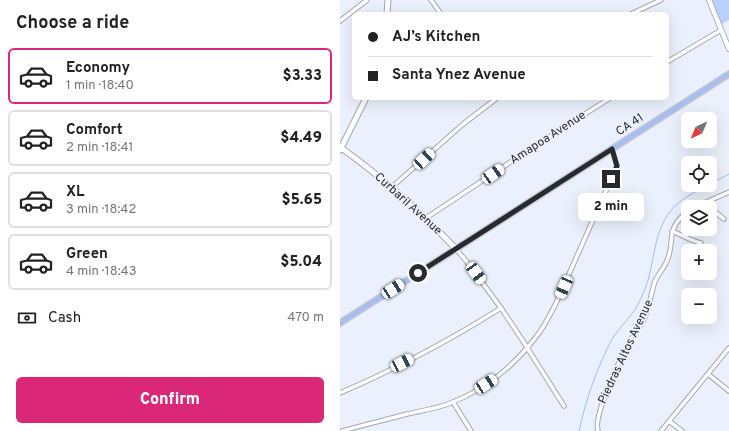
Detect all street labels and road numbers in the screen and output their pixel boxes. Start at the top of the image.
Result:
street label: Amapoa Avenue [507,107,589,169]
street label: CA 41 [613,110,647,140]
street label: Curbaril Avenue [371,169,445,239]
street label: Piedras Altos Avenue [595,297,657,407]

